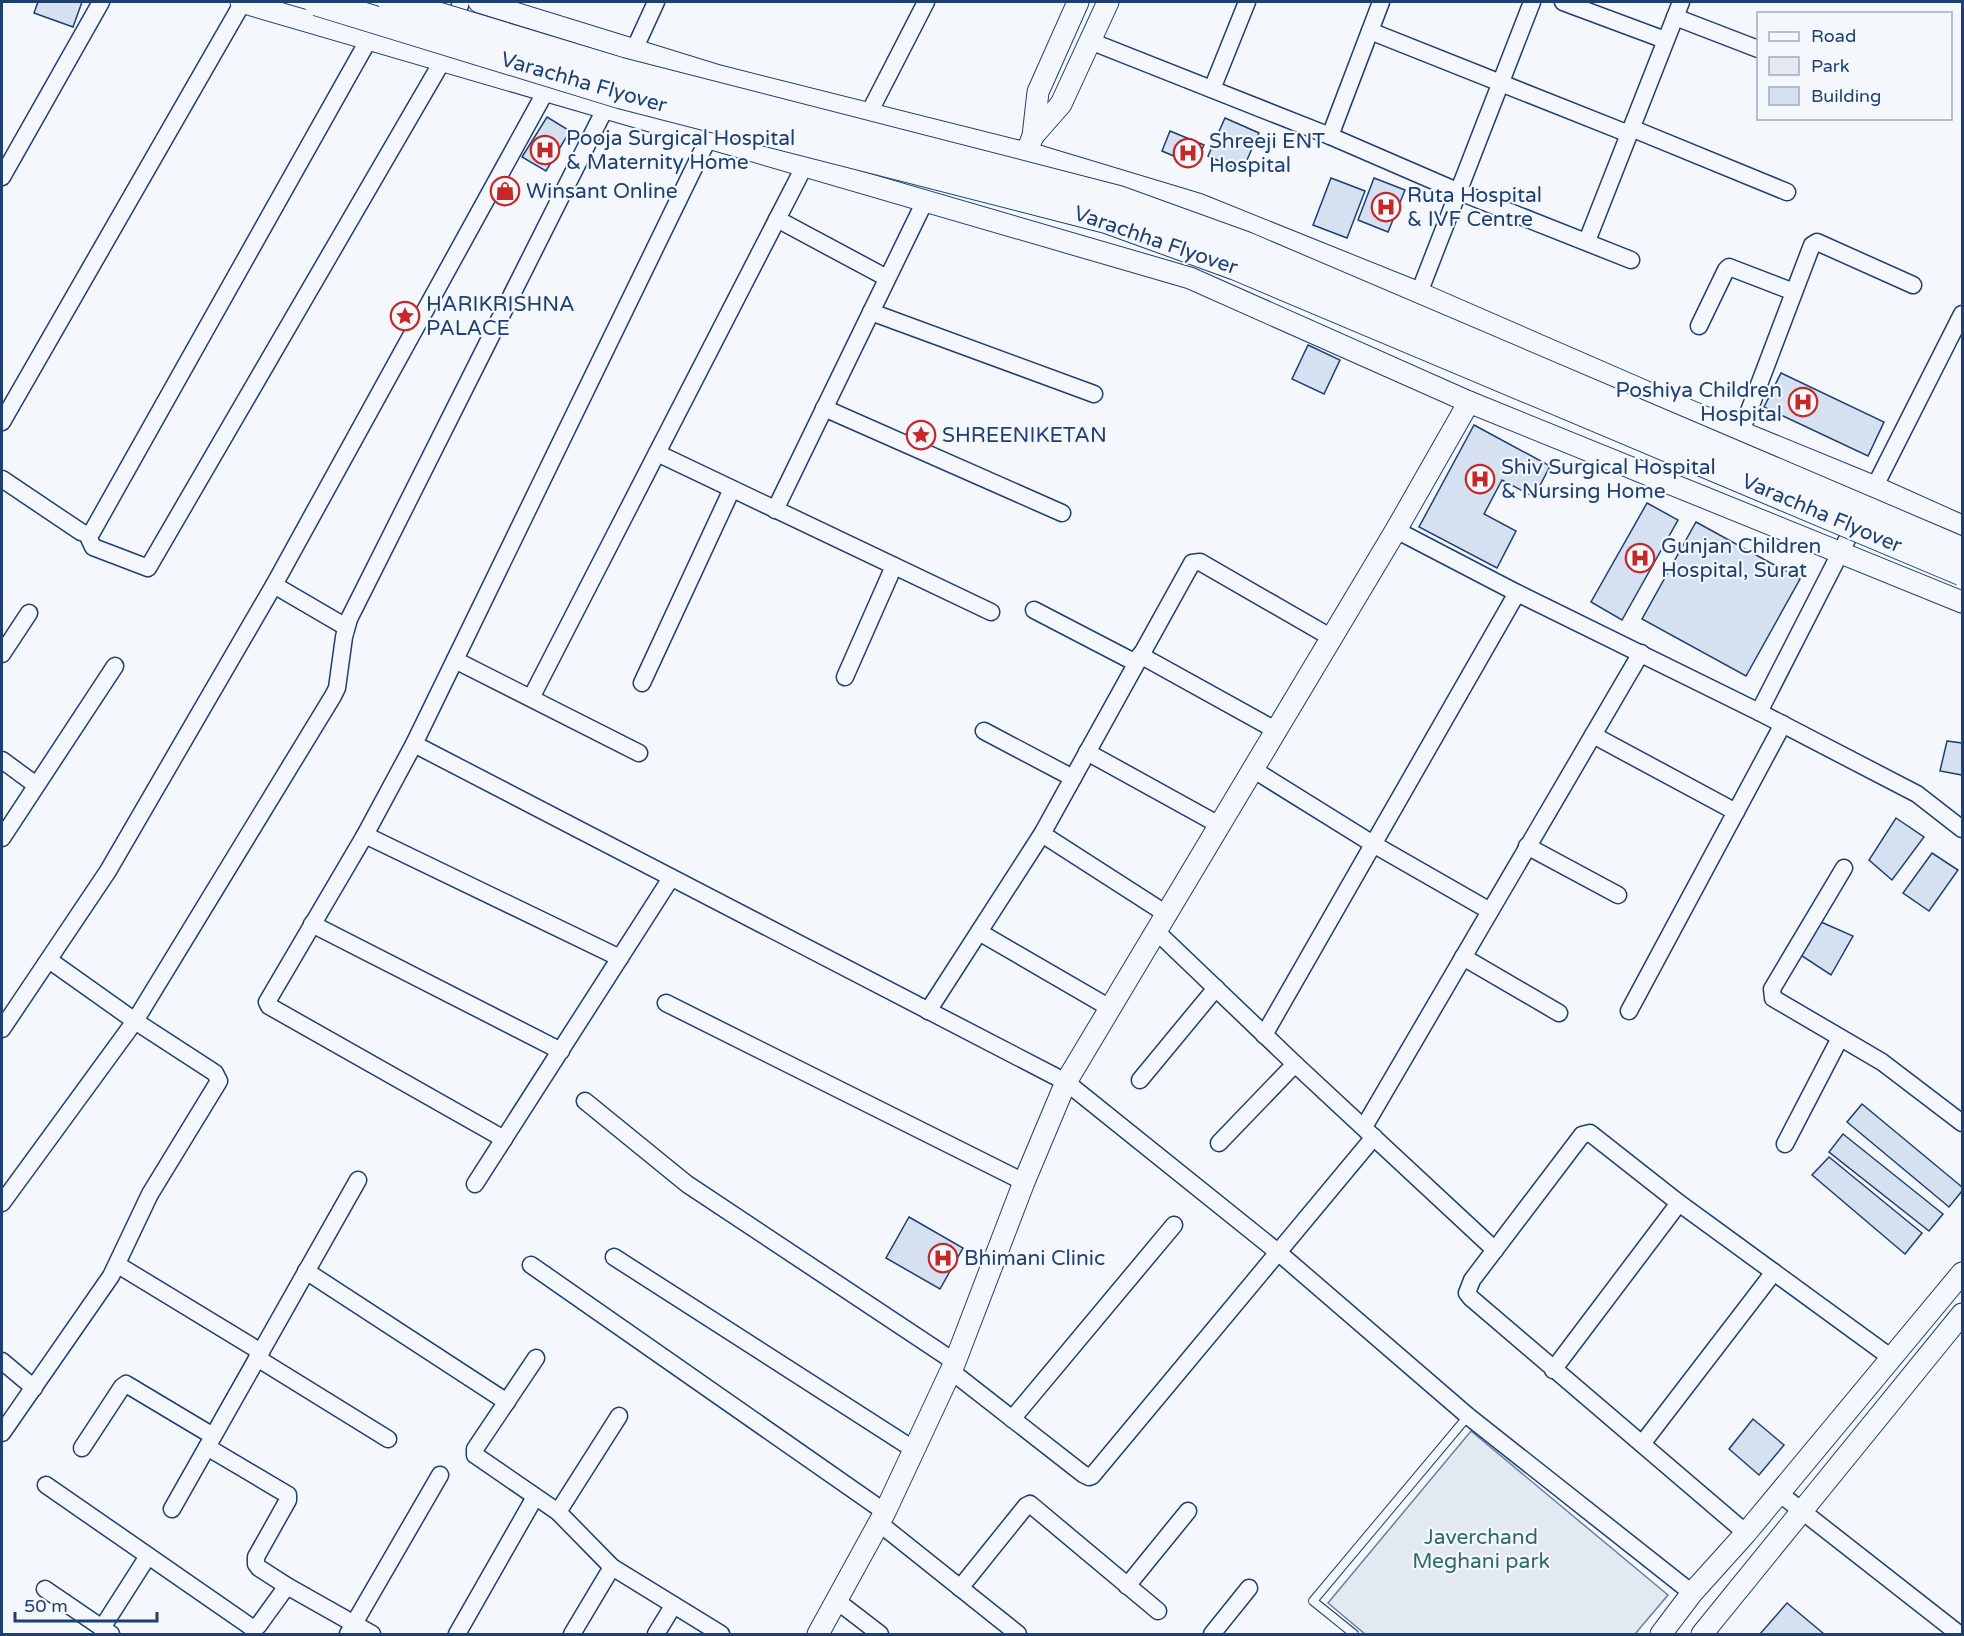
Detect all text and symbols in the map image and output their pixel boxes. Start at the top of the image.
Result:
legend [1757,12,1952,120]
text: Road [1811,25,1856,47]
street label: Varachha Flyover [498,47,670,118]
text: Park [1811,55,1850,77]
text: Building [1811,85,1881,107]
place label: Pooja Surgical Hospital & Maternity Home [566,126,795,175]
place label: Shreeji ENT Hospital [1209,129,1325,178]
hospital icon: Pooja Surgical Hospital & Maternity Home [529,134,561,166]
hospital icon: Shreeji ENT Hospital [1172,137,1204,169]
shop icon: Winsant Online [489,175,521,207]
place label: Winsant Online [526,179,678,204]
place label: Ruta Hospital & IVF Centre [1407,183,1542,232]
hospital icon: Ruta Hospital & IVF Centre [1370,191,1402,223]
street label: Varachha Flyover [1071,201,1241,280]
place label: HARIKRISHNA PALACE [426,292,575,341]
place icon: HARIKRISHNA PALACE [389,300,421,332]
place label: Poshiya Children Hospital [1615,378,1782,427]
hospital icon: Poshiya Children Hospital [1787,386,1819,418]
place icon: SHREENIKETAN [905,419,937,451]
place label: SHREENIKETAN [942,423,1107,448]
place label: Shiv Surgical Hospital & Nursing Home [1501,455,1716,504]
hospital icon: Shiv Surgical Hospital & Nursing Home [1464,463,1496,495]
street label: Varachha Flyover [1738,468,1906,558]
place label: Gunjan Children Hospital, Surat [1661,534,1821,583]
hospital icon: Gunjan Children Hospital, Surat [1624,542,1656,574]
hospital icon: Bhimani Clinic [927,1242,959,1274]
place label: Bhimani Clinic [964,1246,1105,1271]
park label: Javerchand Meghani park [1412,1525,1550,1574]
scale bar [15,1585,158,1623]
text: 50 m [24,1595,68,1617]

